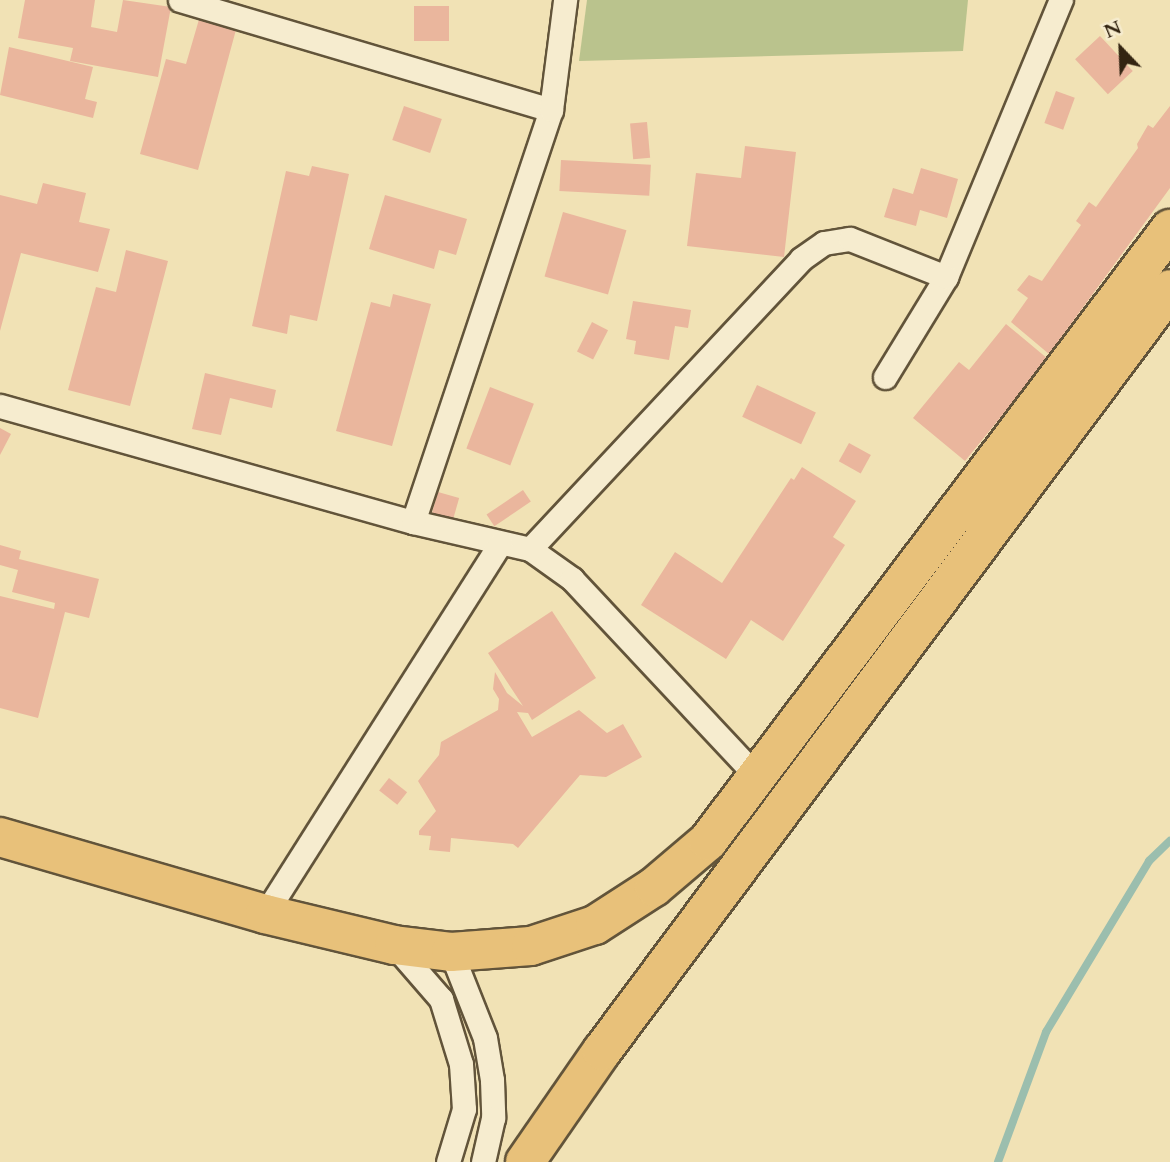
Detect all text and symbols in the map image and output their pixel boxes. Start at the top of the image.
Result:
north arrow [1086,14,1156,84]
text: N [1100,14,1125,45]

